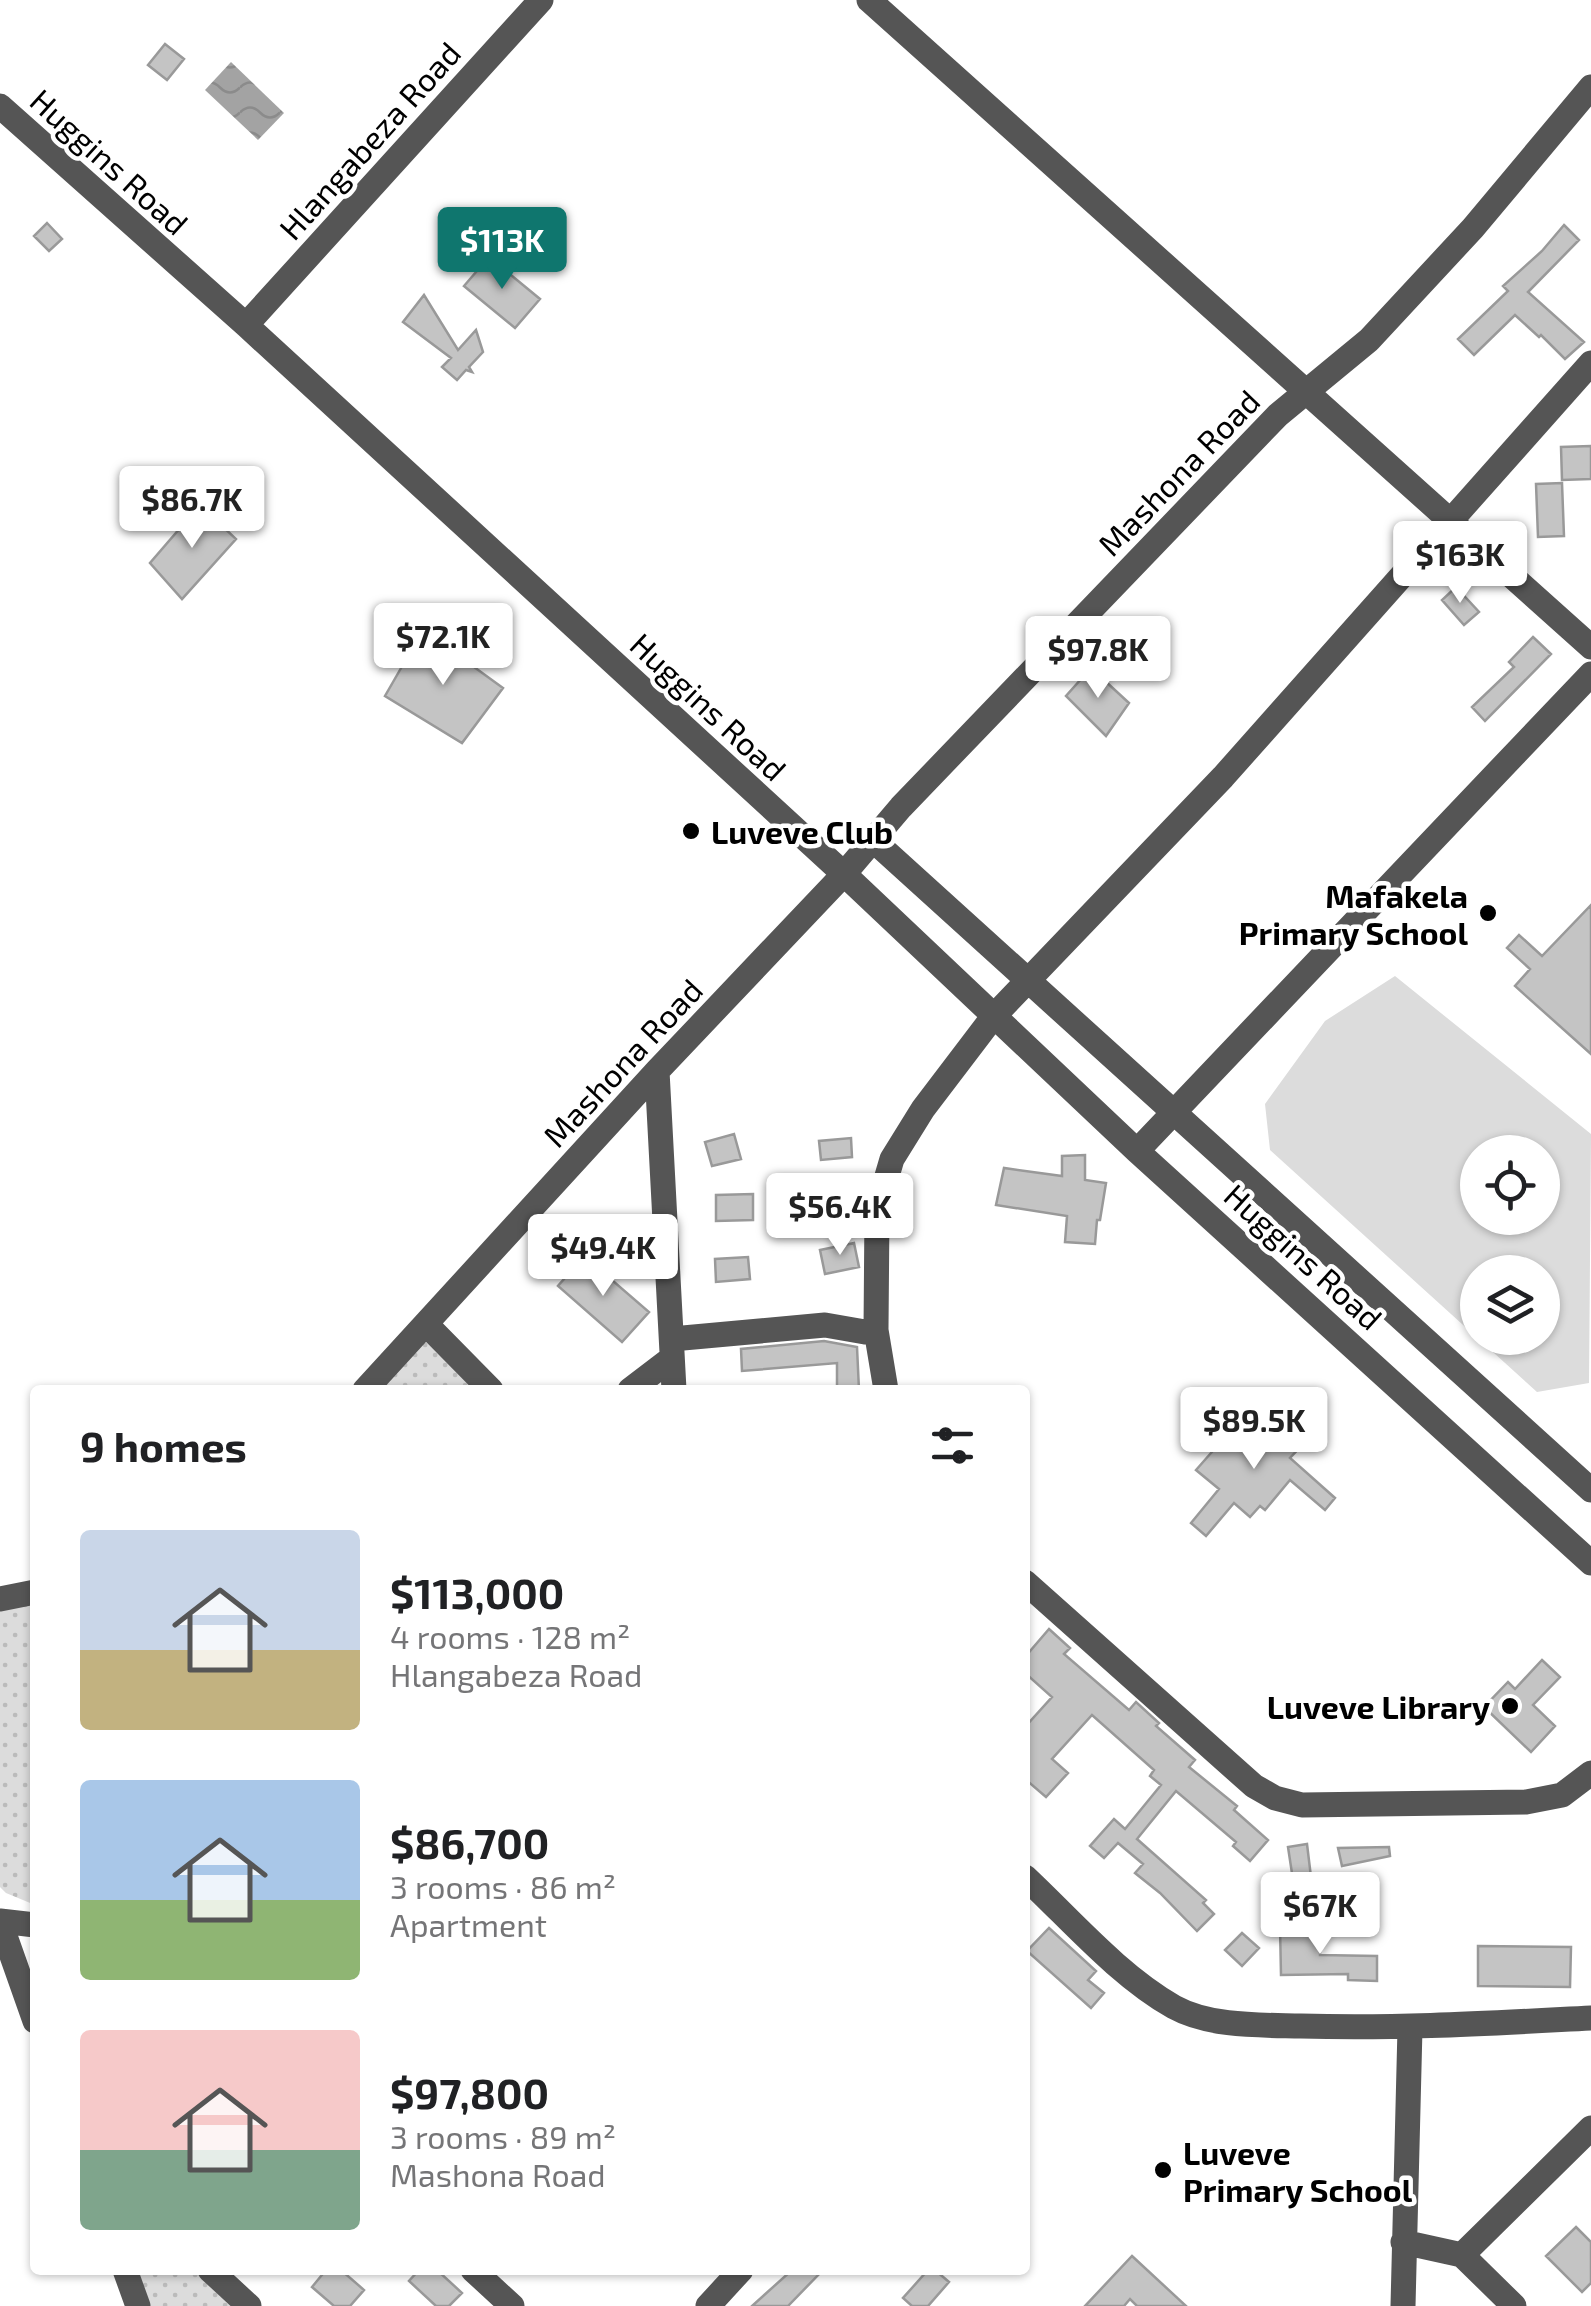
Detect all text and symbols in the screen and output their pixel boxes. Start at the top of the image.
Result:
street label: Hlangabeza Road [270,33,468,247]
street label: Huggins Road [23,80,197,242]
pin: $113K [432,207,572,292]
text: $113K [460,220,544,258]
street label: Mashona Road [1089,381,1267,563]
pin: $86.7K [111,466,273,551]
text: $86.7K [141,479,243,517]
pin: $163K [1390,521,1530,606]
text: $163K [1415,534,1505,572]
pin: $72.1K [362,603,524,688]
text: $72.1K [396,616,490,654]
pin: $97.8K [1017,616,1179,701]
street label: Huggins Road [623,624,795,788]
text: $97.8K [1047,629,1149,667]
place label: Luveve Club [711,812,893,850]
marker: Luveve Club [680,820,702,842]
place label: Mafakela Primary School [1239,876,1469,952]
marker: Mafakela Primary School [1477,902,1499,924]
street label: Mashona Road [535,970,709,1154]
map controls [1460,1135,1560,1355]
button: locate [1460,1135,1560,1235]
pin: $56.4K [759,1173,921,1258]
street label: Huggins Road [1217,1175,1391,1337]
text: $56.4K [788,1186,892,1224]
pin: $49.4K [522,1214,684,1299]
text: $49.4K [550,1227,656,1265]
button: layers [1460,1255,1560,1355]
pin: $89.5K [1173,1387,1335,1472]
text: $89.5K [1202,1400,1306,1438]
icon: filters [925,1418,980,1473]
text: 9 homes [80,1420,247,1470]
text: $113,000 [390,1567,564,1617]
icon: home [160,1570,280,1690]
text: 4 rooms · 128 m² [390,1617,630,1655]
text: Hlangabeza Road [390,1655,642,1693]
place label: Luveve Library [1267,1687,1490,1726]
marker: Luveve Library [1499,1695,1521,1717]
text: $86,700 [390,1817,549,1867]
icon: home [160,1820,280,1940]
text: 3 rooms · 86 m² [390,1867,616,1905]
pin: $67K [1261,1872,1379,1957]
text: $67K [1283,1885,1357,1923]
text: Apartment [390,1905,547,1943]
text: $97,800 [390,2067,549,2117]
icon: home [160,2070,280,2190]
text: 3 rooms · 89 m² [390,2117,616,2155]
place label: Luveve Primary School [1183,2133,1413,2209]
text: Mashona Road [390,2155,606,2193]
marker: Luveve Primary School [1152,2159,1174,2181]

